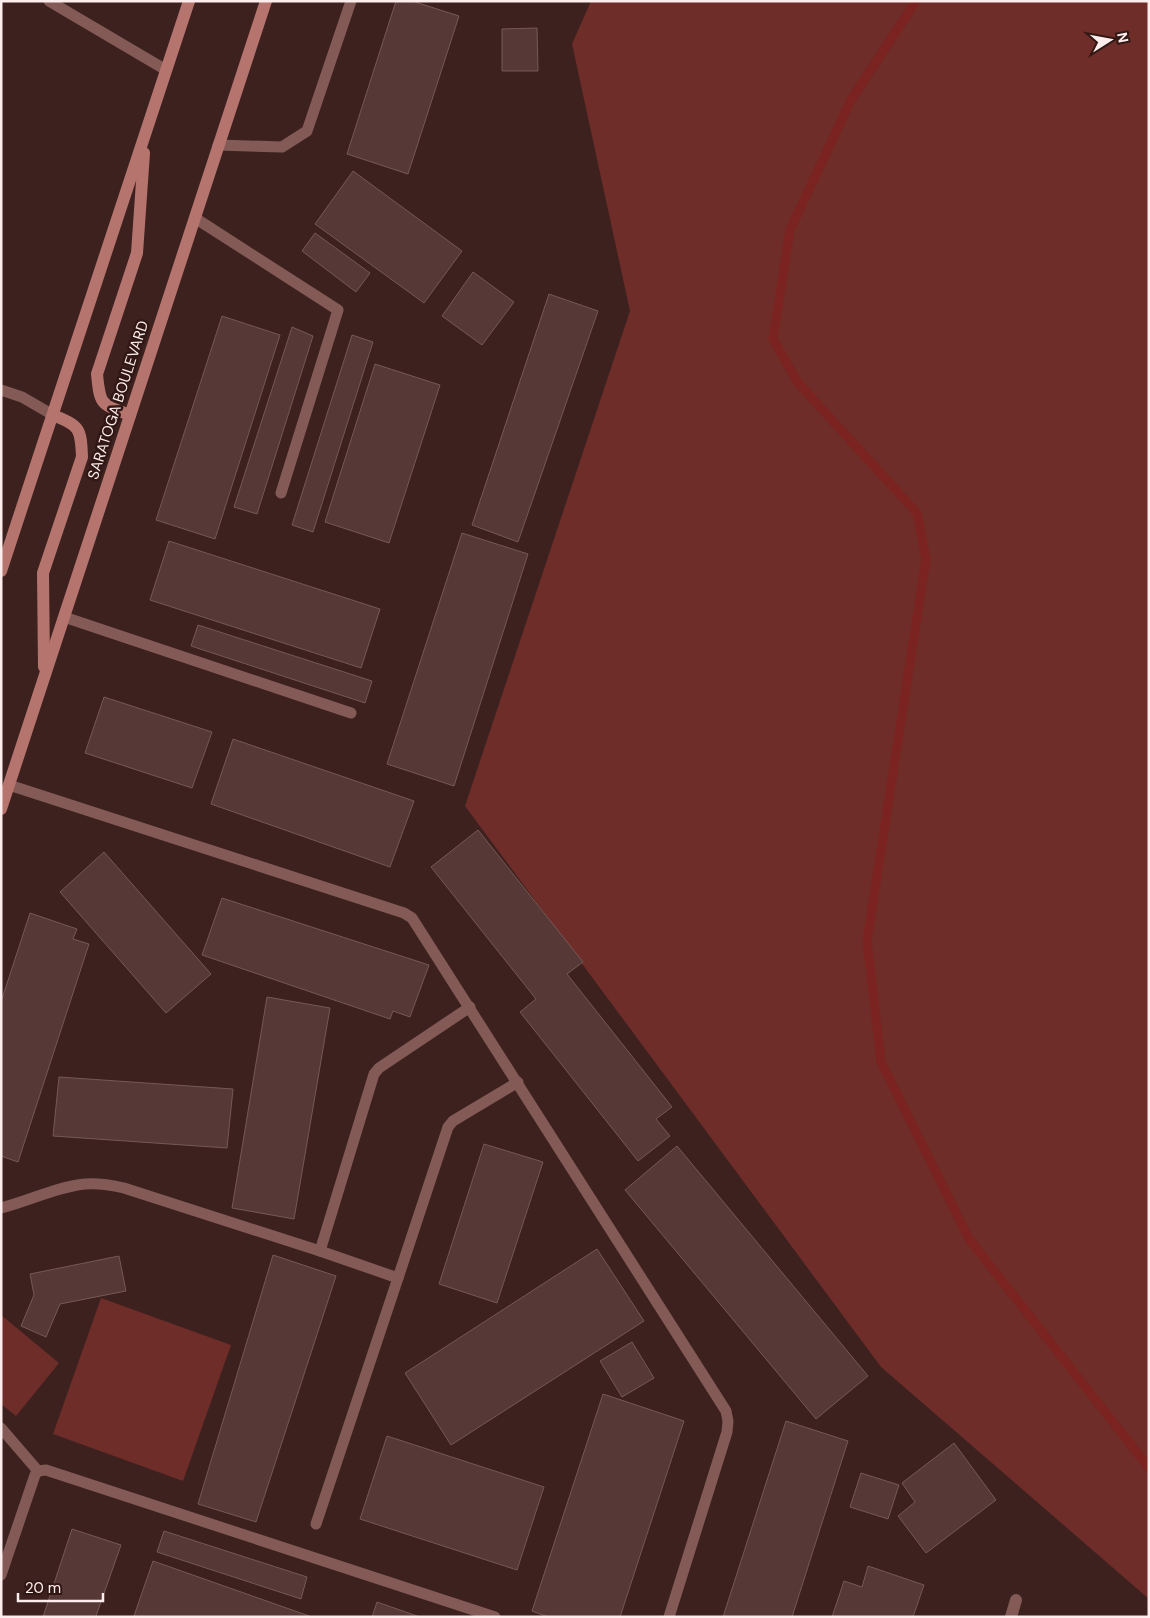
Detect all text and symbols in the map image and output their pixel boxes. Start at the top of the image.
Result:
north arrow [1085,15,1135,65]
text: N [1113,31,1133,44]
street label: SARATOGA BOULEVARD [83,318,153,482]
scale bar [18,1570,102,1602]
text: 20 m [25,1578,61,1598]

